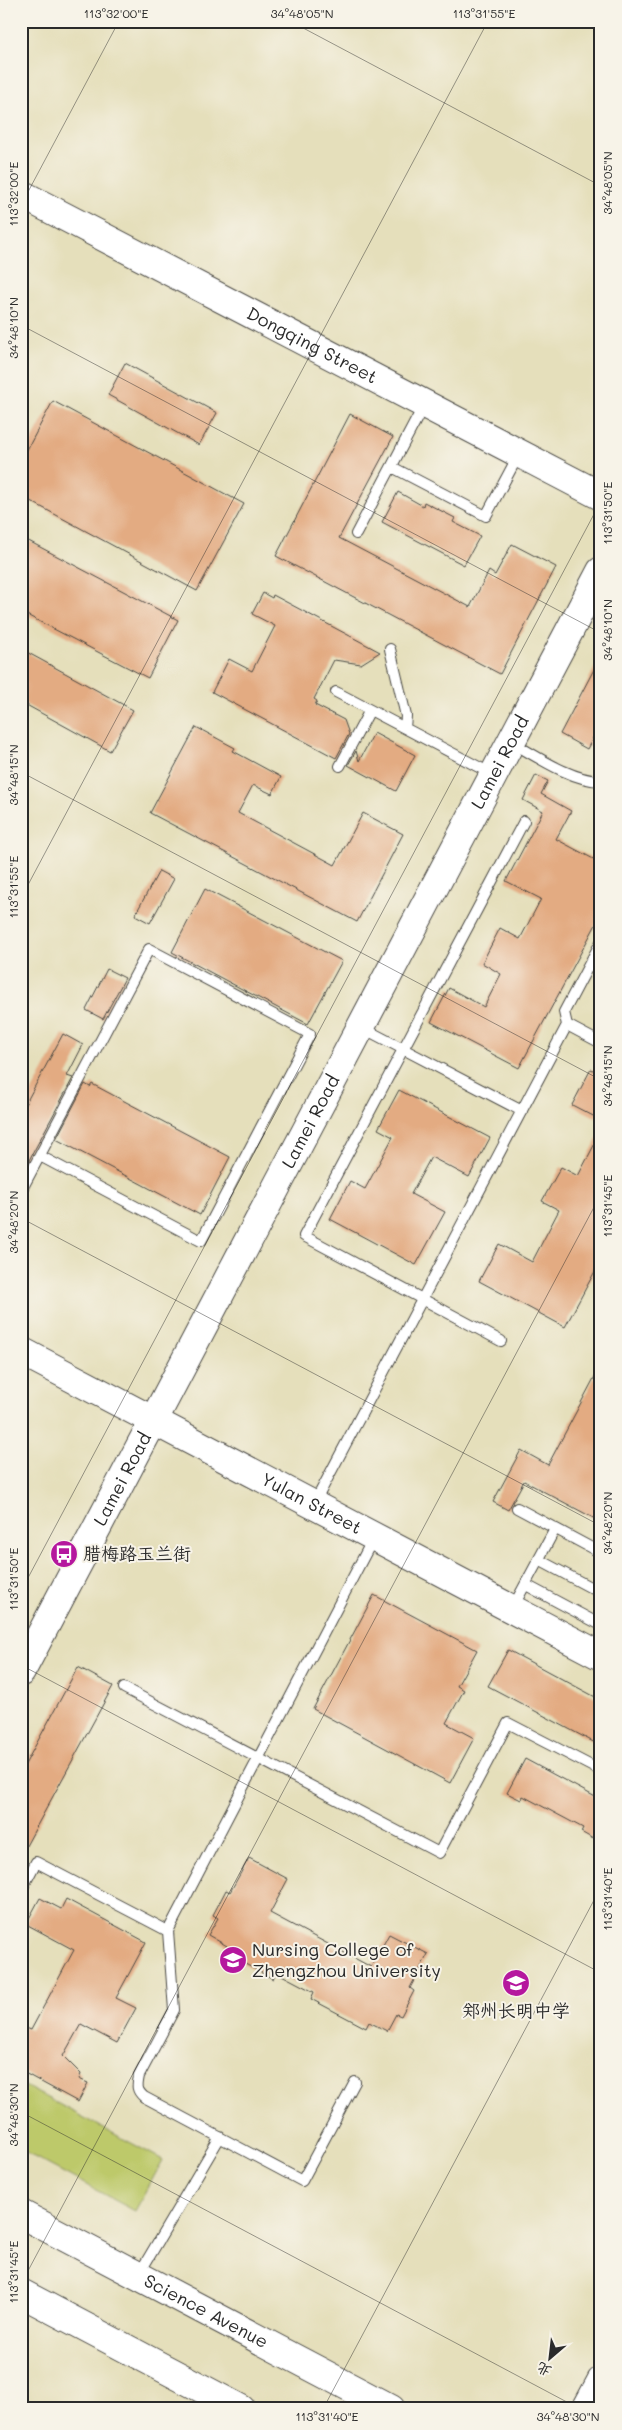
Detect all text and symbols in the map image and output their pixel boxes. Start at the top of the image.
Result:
text: 113°32'00"E [84,5,148,21]
text: 34°48'05"N [270,5,334,21]
text: 113°31'55"E [453,5,515,21]
text: 34°48'05"N [599,151,615,215]
text: 113°32'00"E [5,162,21,226]
text: 34°48'10"N [5,297,21,359]
street label: Dongqing Street [243,301,382,389]
text: 113°31'50"E [599,481,615,544]
text: 34°48'10"N [599,599,615,661]
street label: Lamei Road [465,711,534,813]
text: 34°48'15"N [5,744,21,806]
text: 113°31'55"E [5,856,21,918]
text: 34°48'15"N [599,1045,615,1107]
street label: Lamei Road [276,1070,344,1172]
text: 113°31'45"E [599,1175,615,1237]
text: 34°48'20"N [5,1191,21,1253]
street label: Lamei Road [87,1428,156,1530]
street label: Yulan Street [257,1466,366,1539]
text: 34°48'20"N [599,1492,615,1554]
bus stop icon: 腊梅路玉兰街 [49,1539,79,1569]
place label: 腊梅路玉兰街 [83,1541,191,1565]
text: 113°31'50"E [5,1547,21,1610]
text: 113°31'40"E [599,1867,615,1931]
place label: Nursing College of Zhengzhou University [252,1937,441,1982]
school or university icon: Nursing College of Zhengzhou University [218,1945,248,1975]
school or university icon: 郑州长明中学 [501,1968,531,1998]
place label: 郑州长明中学 [462,1998,570,2022]
text: 34°48'30"N [5,2083,21,2147]
text: 113°31'45"E [5,2241,21,2303]
street label: Science Avenue [140,2268,273,2353]
north arrow [524,2332,574,2382]
text: 北 [533,2358,554,2382]
text: 113°31'40"E [296,2408,359,2424]
text: 34°48'30"N [536,2408,600,2424]

